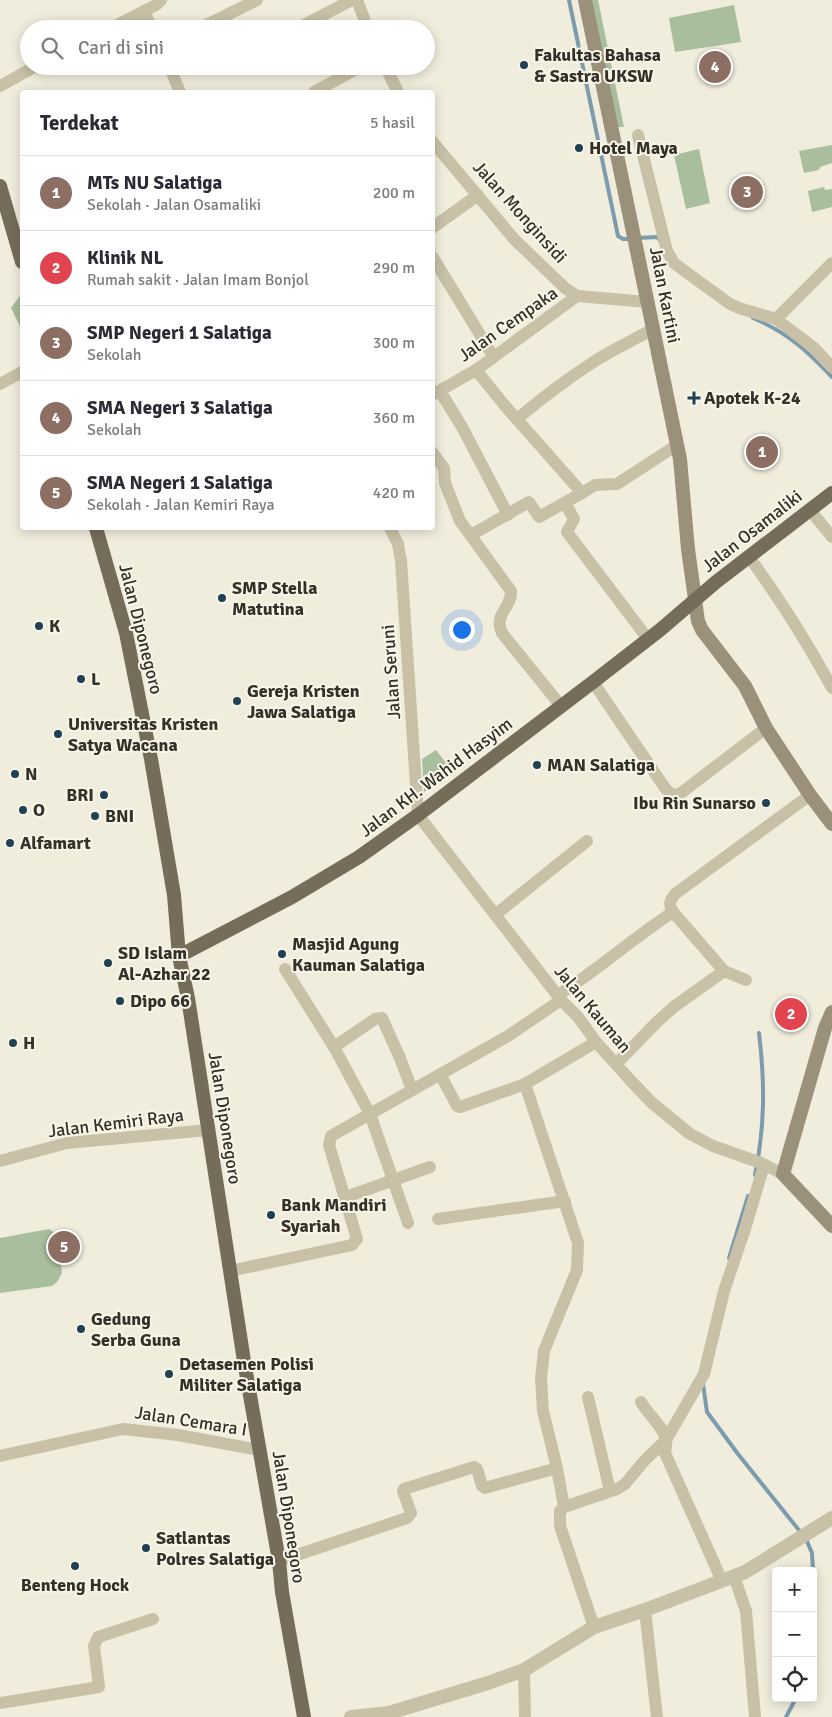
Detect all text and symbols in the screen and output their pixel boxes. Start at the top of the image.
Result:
search box [20,20,435,75]
icon: search [38,34,66,62]
text: Cari di sini [78,36,164,60]
place label: Fakultas Bahasa & Sastra UKSW [534,44,661,87]
pin: 4 [699,48,731,86]
marker: Fakultas Bahasa & Sastra UKSW [518,59,530,71]
text: Terdekat [40,110,119,136]
text: 5 hasil [370,113,415,133]
place label: Hotel Maya [589,137,678,159]
marker: Hotel Maya [573,142,585,154]
street label: Jalan Monginsidi [468,156,572,268]
text: MTs NU Salatiga [87,171,222,195]
pin: 3 [731,173,763,211]
text: 1 [52,183,60,203]
text: 200 m [373,183,415,203]
text: Sekolah · Jalan Osamaliki [87,195,261,215]
street label: Jalan Kartini [645,245,685,345]
text: Klinik NL [87,246,163,270]
text: 2 [52,258,60,278]
text: 290 m [373,258,415,278]
text: Rumah sakit · Jalan Imam Bonjol [87,270,309,290]
street label: Jalan Cempaka [454,282,562,366]
text: SMP Negeri 1 Salatiga [87,321,272,345]
text: 3 [52,333,60,353]
text: 300 m [373,333,415,353]
text: Sekolah [87,345,141,365]
place label: Apotek K-24 [704,387,801,409]
marker: Apotek K-24 [688,392,700,404]
text: SMA Negeri 3 Salatiga [87,396,273,420]
text: 4 [52,408,60,428]
text: 360 m [373,408,415,428]
text: Sekolah [87,420,141,440]
pin: 1 [746,433,778,471]
text: SMA Negeri 1 Salatiga [87,471,273,495]
text: 5 [52,483,60,503]
text: 420 m [373,483,415,503]
street label: Jalan Osamaliki [697,485,807,577]
text: Sekolah · Jalan Kemiri Raya [87,495,275,515]
street label: Jalan Diponegoro [114,561,168,697]
place label: SMP Stella Matutina [232,577,317,620]
marker: SMP Stella Matutina [216,592,228,604]
place label: K [49,615,61,637]
your location [449,617,475,643]
marker: K [33,620,45,632]
street label: Jalan Seruni [377,624,405,720]
place label: L [91,668,101,690]
marker: L [75,673,87,685]
place label: Gereja Kristen Jawa Salatiga [247,680,360,723]
marker: Gereja Kristen Jawa Salatiga [231,695,243,707]
street label: Jalan KH. Wahid Hasyim [355,712,517,842]
place label: Universitas Kristen Satya Wacana [68,713,219,756]
marker: Universitas Kristen Satya Wacana [52,728,64,740]
place label: MAN Salatiga [547,754,655,776]
marker: MAN Salatiga [531,759,543,771]
place label: N [25,763,38,785]
marker: N [9,768,21,780]
place label: BRI [66,784,94,806]
marker: BRI [98,789,110,801]
place label: Ibu Rin Sunarso [633,792,756,814]
marker: Ibu Rin Sunarso [760,797,772,809]
place label: O [33,799,45,821]
marker: O [17,804,29,816]
place label: BNI [105,805,134,827]
marker: BNI [89,810,101,822]
place label: Alfamart [20,832,91,854]
marker: Alfamart [4,837,16,849]
place label: Masjid Agung Kauman Salatiga [292,933,425,976]
place label: SD Islam Al-Azhar 22 [118,942,211,985]
marker: Masjid Agung Kauman Salatiga [276,948,288,960]
marker: SD Islam Al-Azhar 22 [102,957,114,969]
street label: Jalan Kauman [550,961,636,1057]
place label: Dipo 66 [130,990,190,1012]
marker: Dipo 66 [114,995,126,1007]
pin: 2 [775,995,807,1033]
place label: H [23,1032,35,1054]
marker: H [7,1037,19,1049]
street label: Jalan Diponegoro [204,1050,246,1186]
street label: Jalan Kemiri Raya [47,1104,185,1142]
place label: Bank Mandiri Syariah [281,1194,387,1237]
marker: Bank Mandiri Syariah [265,1209,277,1221]
pin: 5 [48,1228,80,1266]
place label: Gedung Serba Guna [91,1308,181,1351]
marker: Gedung Serba Guna [75,1323,87,1335]
place label: Detasemen Polisi Militer Salatiga [179,1353,314,1396]
marker: Detasemen Polisi Militer Salatiga [163,1368,175,1380]
street label: Jalan Cemara I [133,1401,249,1441]
street label: Jalan Diponegoro [268,1449,310,1585]
place label: Satlantas Polres Salatiga [156,1527,274,1570]
marker: Satlantas Polres Salatiga [140,1542,152,1554]
marker: Benteng Hock [69,1560,81,1572]
map controls [772,1567,817,1702]
button: + [772,1567,817,1612]
place label: Benteng Hock [21,1574,130,1596]
button: − [772,1612,817,1657]
button: locate [772,1657,817,1702]

